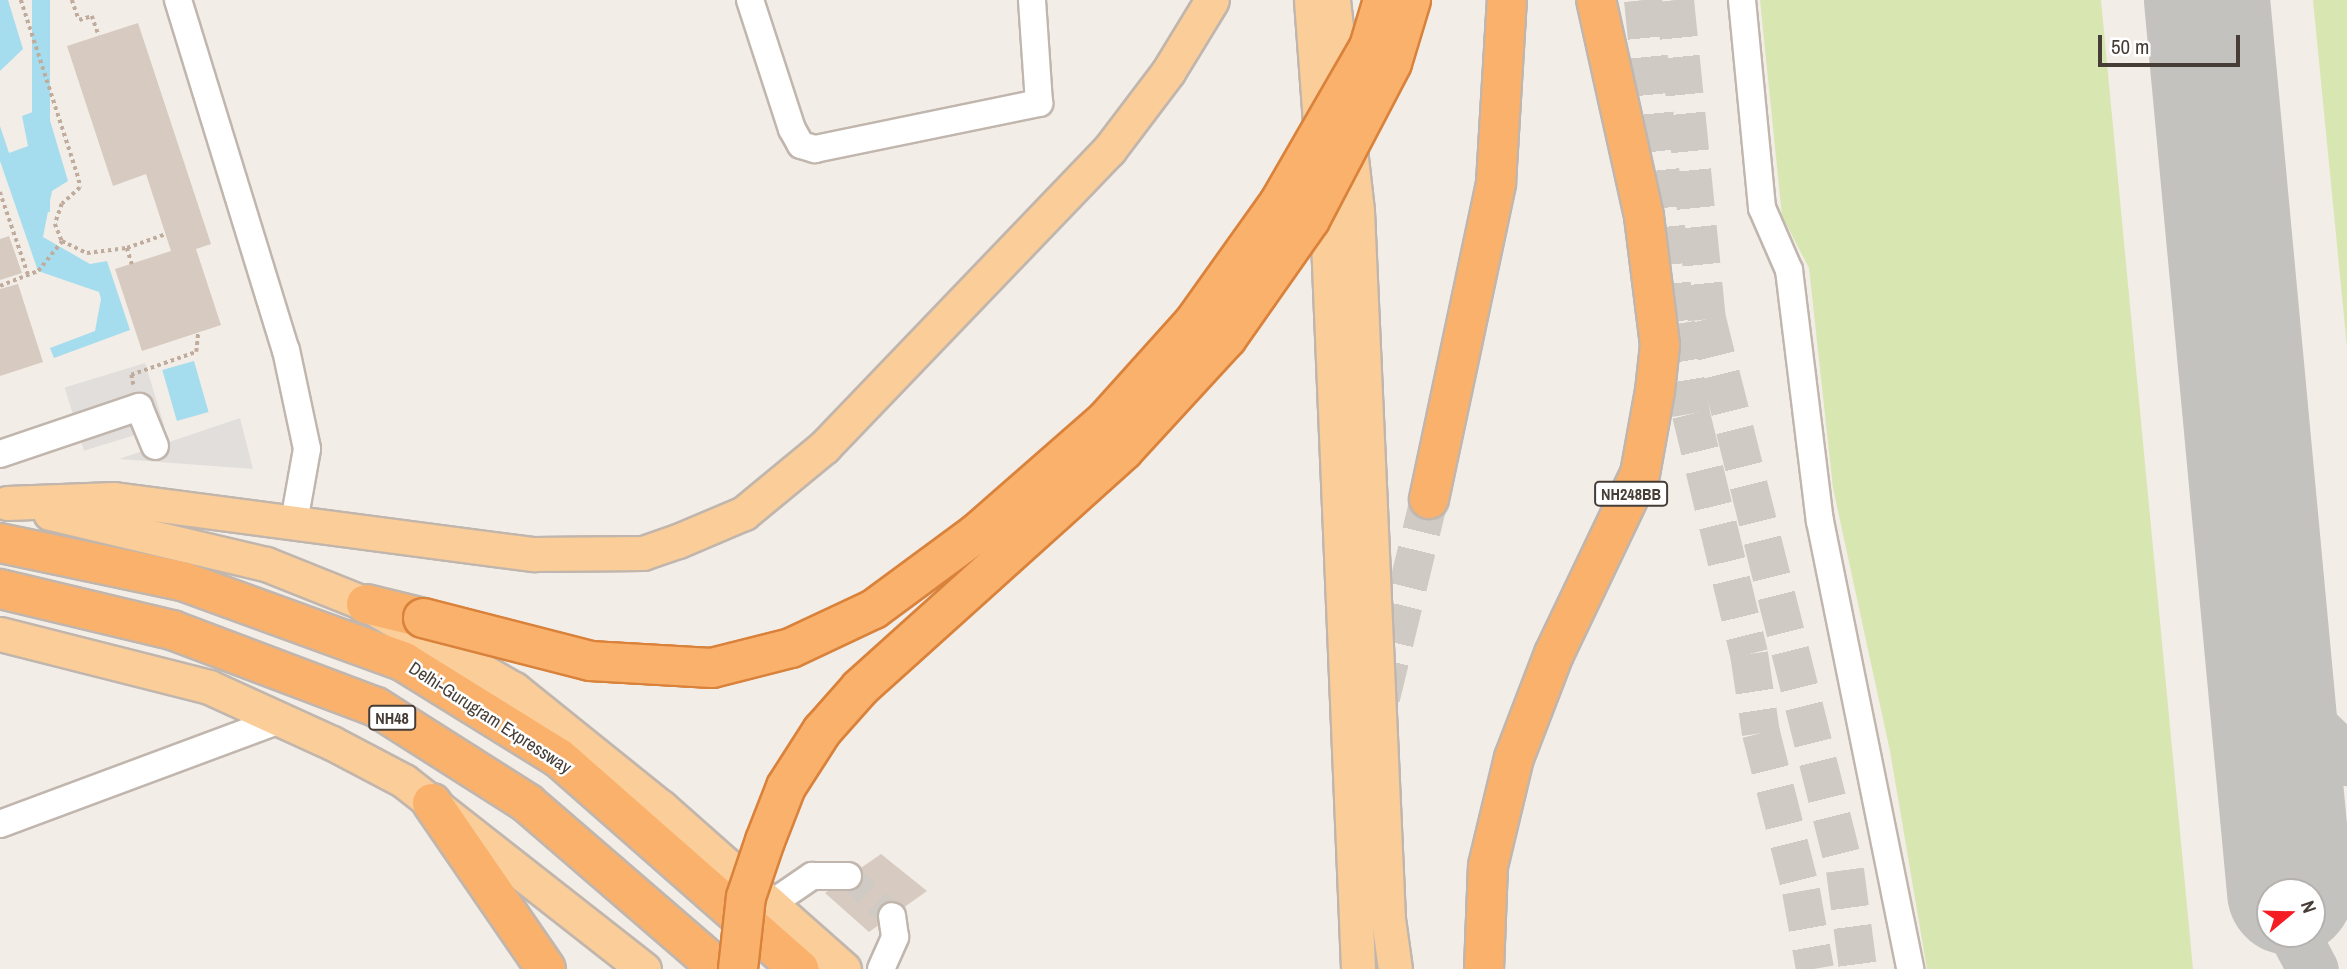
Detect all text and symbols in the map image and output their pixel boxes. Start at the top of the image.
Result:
scale bar [2102,21,2244,65]
text: 50 m [2111,32,2149,61]
road number: NH248BB [1592,481,1670,506]
street label: Delhi-Gurugram Expressway [405,657,575,779]
road number: NH48 [368,706,416,730]
north arrow [2256,878,2326,948]
text: N [2295,897,2323,916]

